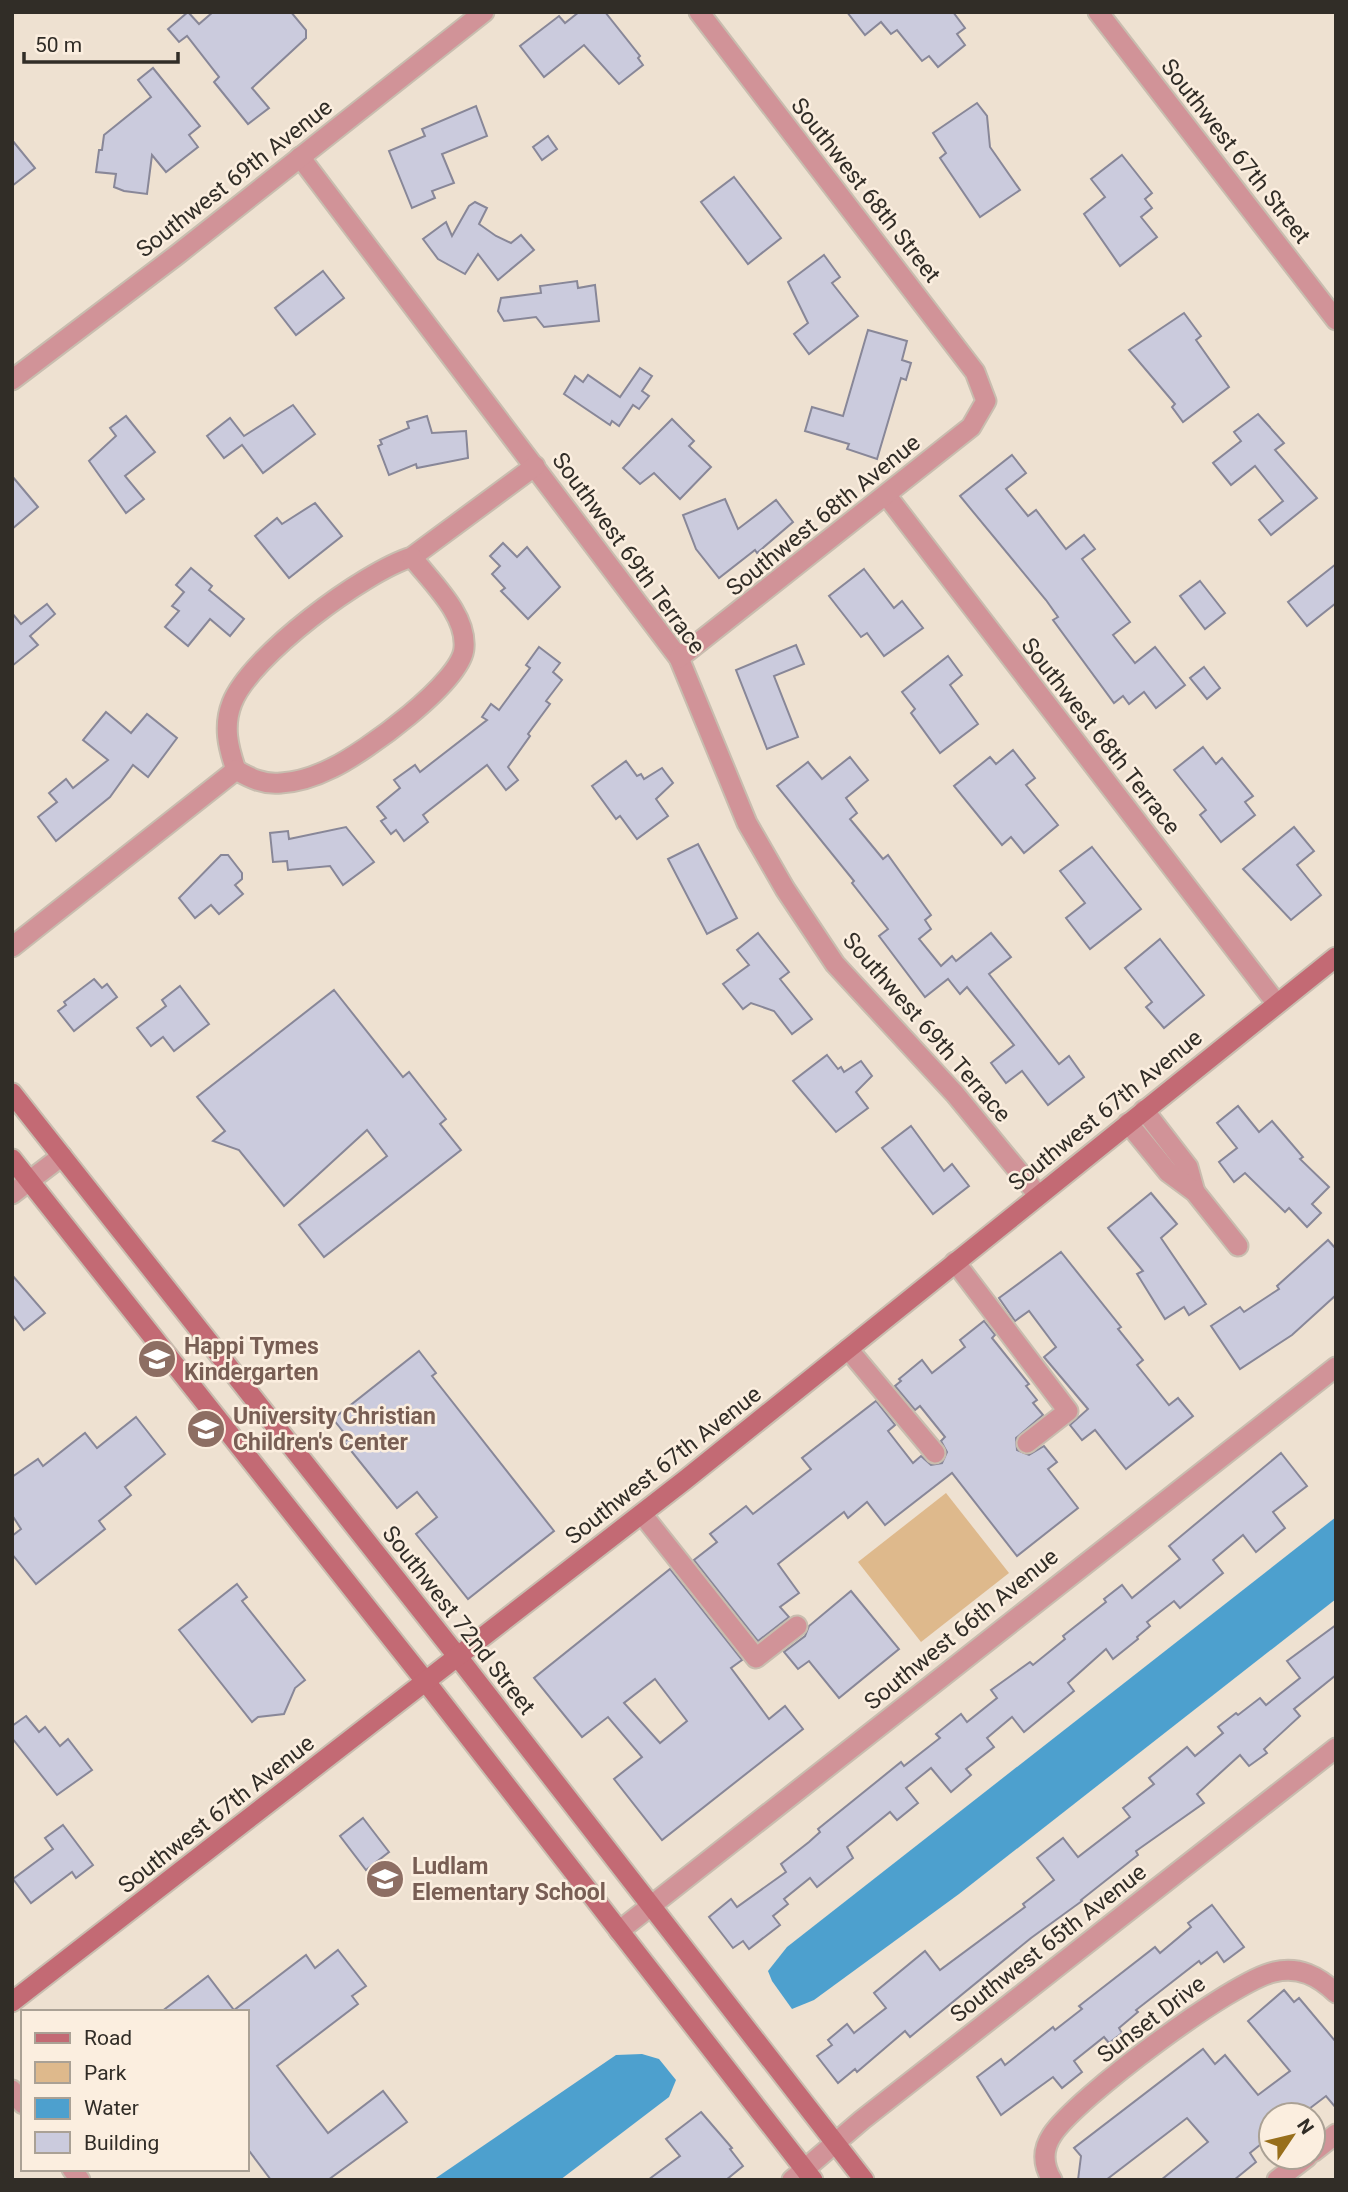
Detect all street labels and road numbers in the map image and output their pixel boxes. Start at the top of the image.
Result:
street label: Southwest 67th Street [1155,54,1316,249]
street label: Southwest 68th Street [785,93,946,288]
street label: Southwest 69th Avenue [131,94,338,263]
street label: Southwest 68th Avenue [721,429,926,602]
street label: Southwest 69th Terrace [546,447,711,659]
street label: Southwest 68th Terrace [1015,633,1186,840]
street label: Southwest 69th Terrace [837,927,1016,1128]
street label: Southwest 67th Avenue [1003,1024,1208,1197]
street label: Southwest 67th Avenue [560,1381,767,1550]
street label: Southwest 72nd Street [377,1521,541,1720]
street label: Southwest 66th Avenue [859,1543,1064,1716]
street label: Southwest 67th Avenue [113,1730,320,1899]
street label: Southwest 65th Avenue [945,1859,1152,2028]
street label: Sunset Drive [1092,1970,1211,2069]

